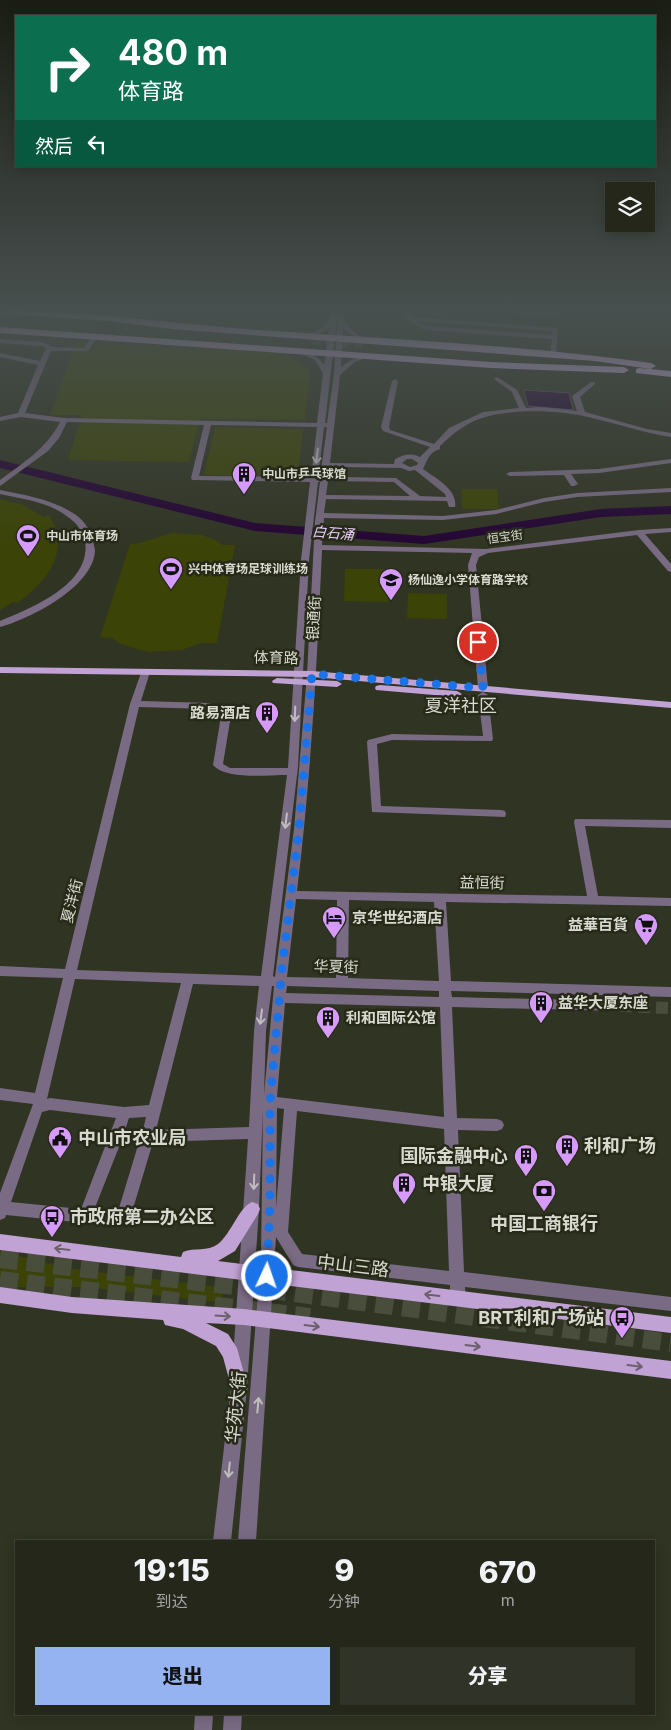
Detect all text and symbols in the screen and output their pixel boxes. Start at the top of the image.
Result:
text: 480 m [118,31,228,73]
icon: right [35,35,100,100]
text: 体育路 [118,78,184,104]
icon: left [83,130,111,158]
text: 然后 [35,135,73,158]
map controls [605,182,655,232]
button: layers [605,182,655,232]
one-way arrow [312,447,322,463]
building icon: 中山市乒乓球馆 [231,461,257,495]
place label: 中山市乒乓球馆 [262,466,346,481]
water label: 白石涌 [311,522,357,543]
sports icon: 中山市体育场 [15,523,41,557]
street label: 恒宝街 [486,527,524,546]
place label: 中山市体育场 [46,528,118,543]
sports icon: 兴中体育场足球训练场 [158,556,184,590]
place label: 兴中体育场足球训练场 [188,561,308,576]
school or university icon: 杨仙逸小学体育路学校 [378,567,404,601]
place label: 杨仙逸小学体育路学校 [408,572,528,587]
street label: 银通街 [303,595,324,641]
pin [457,621,499,663]
icon: arrive [464,628,492,656]
street label: 体育路 [253,648,299,667]
district label: 夏洋社区 [425,695,497,716]
building icon: 路易酒店 [254,700,280,734]
place label: 路易酒店 [190,703,250,722]
one-way arrow [290,706,299,722]
one-way arrow [281,812,291,828]
street label: 益恒街 [459,873,505,892]
street label: 夏洋街 [57,877,86,925]
hotel icon: 京华世纪酒店 [321,905,347,939]
place label: 京华世纪酒店 [352,908,442,927]
supermarket icon: 益華百貨 [633,912,659,946]
place label: 益華百貨 [568,915,628,934]
street label: 华夏街 [313,957,359,976]
building icon: 益华大厦东座 [528,990,554,1024]
place label: 益华大厦东座 [558,993,648,1012]
building icon: 利和国际公馆 [315,1005,341,1039]
one-way arrow [256,1008,266,1024]
place label: 利和国际公馆 [346,1008,436,1027]
public building icon: 中山市农业局 [47,1125,73,1159]
place label: 中山市农业局 [78,1127,186,1148]
building icon: 利和广场 [554,1133,580,1167]
place label: 利和广场 [584,1135,656,1156]
building icon: 国际金融中心 [513,1143,539,1177]
place label: 国际金融中心 [400,1145,508,1166]
building icon: 中银大厦 [391,1171,417,1205]
place label: 中银大厦 [422,1173,494,1194]
one-way arrow [249,1174,258,1190]
bank icon: 中国工商银行 [531,1178,557,1212]
bus stop icon: 市政府第二办公区 [39,1204,65,1238]
place label: 市政府第二办公区 [70,1206,214,1227]
place label: 中国工商银行 [490,1213,598,1234]
one-way arrow [54,1244,70,1254]
position arrow [240,1249,292,1301]
street label: 中山三路 [316,1251,390,1280]
one-way arrow [424,1290,440,1300]
bus stop icon: BRT利和广场站 [609,1305,635,1339]
place label: BRT利和广场站 [478,1307,604,1328]
one-way arrow [214,1311,230,1320]
one-way arrow [304,1321,320,1331]
one-way arrow [465,1341,481,1351]
one-way arrow [626,1361,642,1371]
street label: 华苑大街 [221,1370,250,1444]
one-way arrow [253,1398,263,1414]
one-way arrow [225,1462,234,1478]
text: 19:15 [133,1552,210,1588]
text: 9 [334,1552,354,1588]
text: 670 [479,1554,537,1590]
text: m [501,1590,515,1610]
text: 到达 [156,1591,188,1611]
text: 分钟 [328,1591,360,1611]
button: 退出 [35,1647,330,1705]
button: 分享 [340,1647,635,1705]

